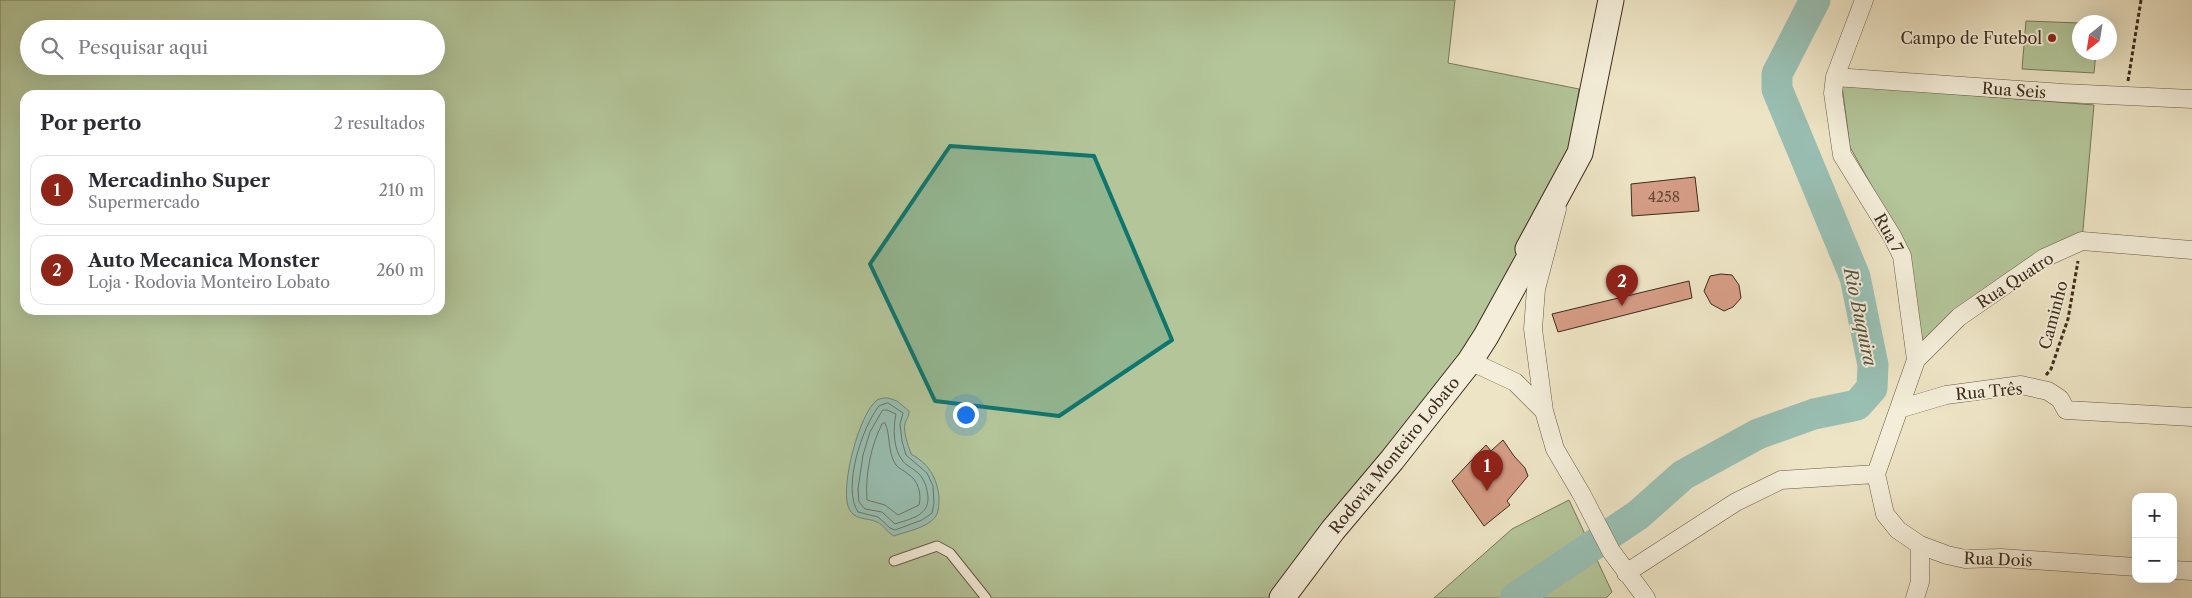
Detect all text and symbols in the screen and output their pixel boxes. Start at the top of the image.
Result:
north arrow [2072,15,2117,60]
search box [20,20,445,75]
place label: Campo de Futebol [1900,28,2042,48]
marker: Campo de Futebol [2046,32,2058,44]
icon: search [38,34,66,62]
text: Pesquisar aqui [78,36,208,59]
street label: Rua Seis [1981,78,2047,102]
text: Por perto [40,110,141,135]
text: 2 resultados [334,113,425,133]
text: Mercadinho Super [88,169,270,192]
text: 1 [53,180,61,200]
text: 210 m [379,180,424,200]
house number: 4258 [1648,188,1680,206]
text: Supermercado [88,192,200,212]
street label: Rua 7 [1870,210,1908,256]
street label: Rua Quatro [1973,248,2057,312]
text: Auto Mecanica Monster [88,249,320,272]
text: 2 [52,260,62,280]
text: 260 m [376,260,424,280]
water label: Rio Buquira [1838,264,1881,368]
pin: 2 [1606,265,1638,306]
text: Loja · Rodovia Monteiro Lobato [88,272,330,292]
street label: Caminho [2034,278,2072,352]
street label: Rodovia Monteiro Lobato [1325,372,1464,537]
street label: Rua Três [1955,378,2023,404]
your location [953,402,979,428]
pin: 1 [1471,450,1503,491]
map controls [2132,493,2177,583]
button: + [2132,493,2177,538]
button: − [2132,538,2177,583]
street label: Rua Dois [1963,548,2033,570]

